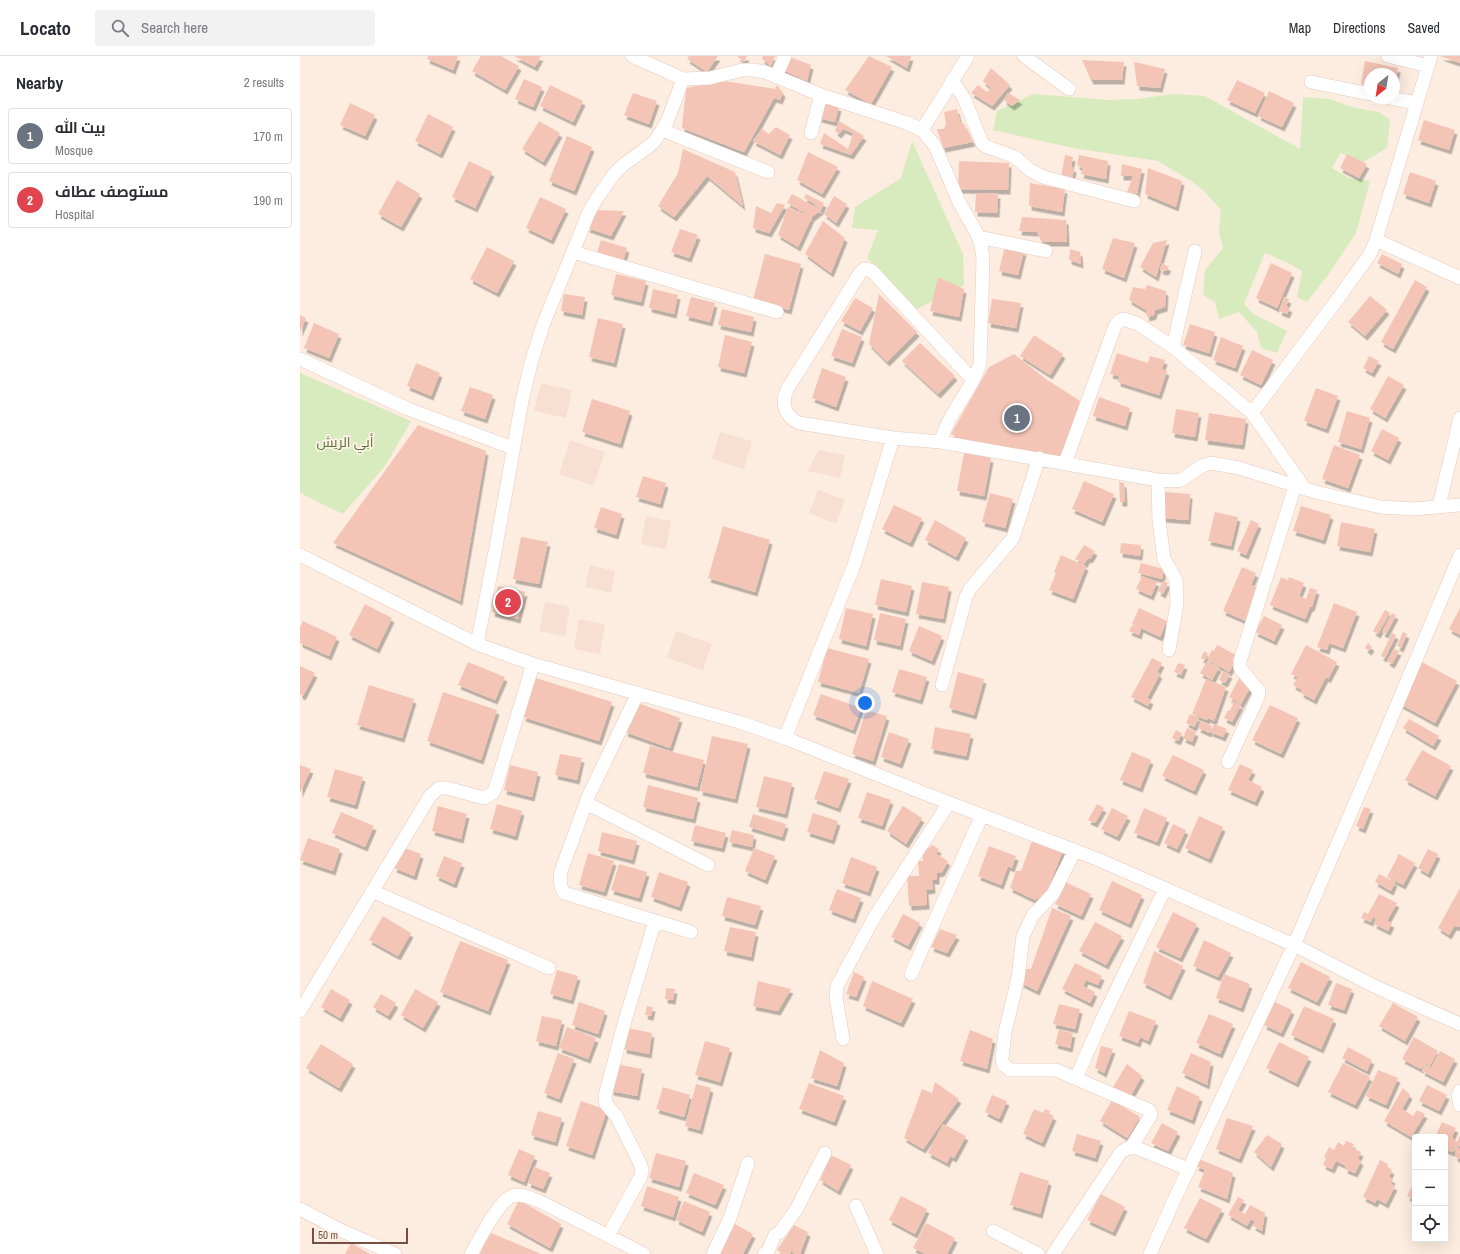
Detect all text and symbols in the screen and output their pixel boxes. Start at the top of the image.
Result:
search box [95,10,375,46]
text: Locato [20,15,71,41]
icon: search [109,17,131,39]
text: Search here [141,17,208,38]
text: Map [1289,19,1311,37]
text: Directions [1333,19,1385,37]
text: Saved [1407,19,1440,37]
north arrow [1364,68,1400,104]
text: Nearby [16,71,63,94]
text: 2 results [244,74,284,91]
text: بيت الله [55,117,105,138]
text: 1 [27,128,33,145]
text: 170 m [253,128,283,145]
text: Mosque [55,142,93,159]
text: مستوصف عطاف [55,181,168,202]
text: 2 [27,192,33,209]
text: 190 m [253,192,283,209]
text: Hospital [55,206,94,223]
pin: 1 [1004,403,1030,433]
park label: أبي الريش [316,433,374,454]
pin: 2 [495,587,521,617]
your location [855,693,875,713]
map controls [1412,1134,1448,1242]
button: + [1412,1134,1448,1170]
button: − [1412,1170,1448,1206]
button: locate [1412,1206,1448,1242]
scale bar [312,1226,408,1245]
text: 50 m [318,1228,338,1242]

